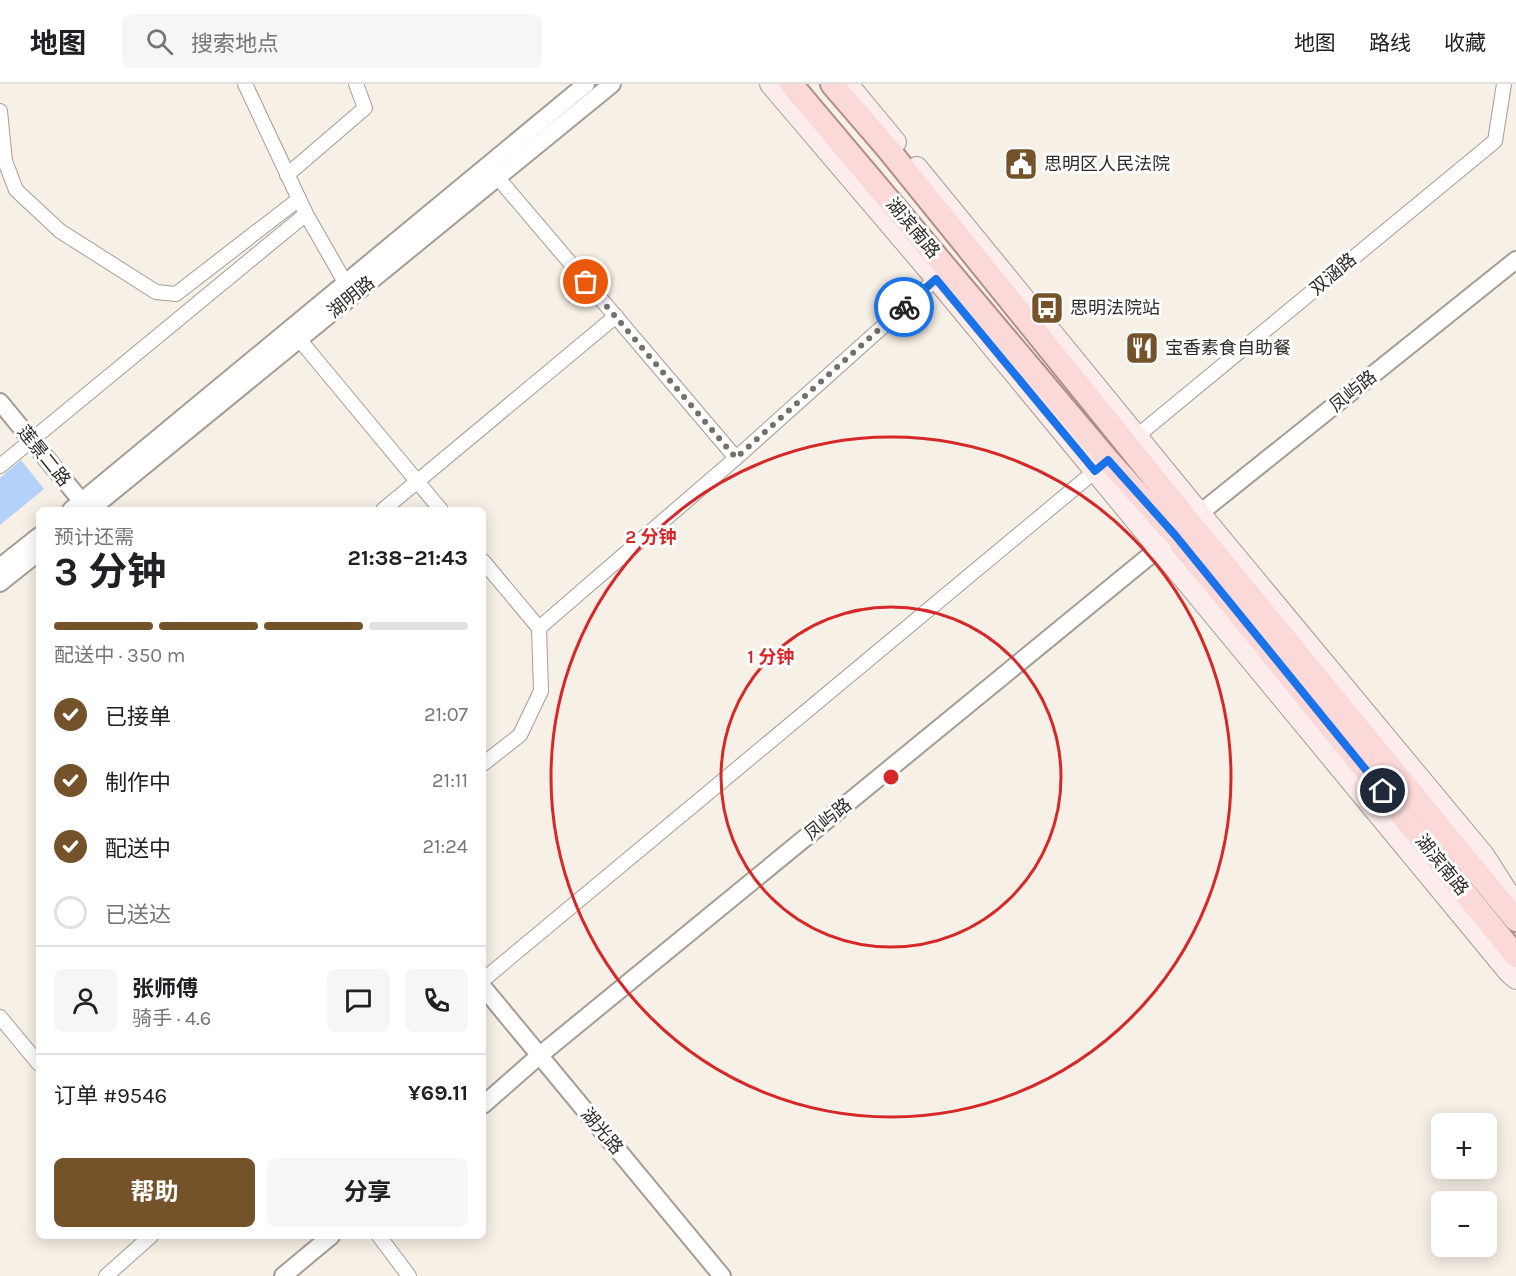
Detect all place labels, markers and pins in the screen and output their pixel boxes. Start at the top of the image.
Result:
public building icon: 思明区人民法院 [1003,146,1039,182]
place label: 思明区人民法院 [1044,153,1170,175]
pin [560,256,611,307]
bus stop icon: 思明法院站 [1029,290,1065,326]
place label: 思明法院站 [1070,297,1160,319]
restaurant icon: 宝香素食自助餐 [1124,330,1160,366]
place label: 宝香素食自助餐 [1165,337,1291,359]
pin [1357,765,1408,816]
centre of rings [881,767,901,787]

